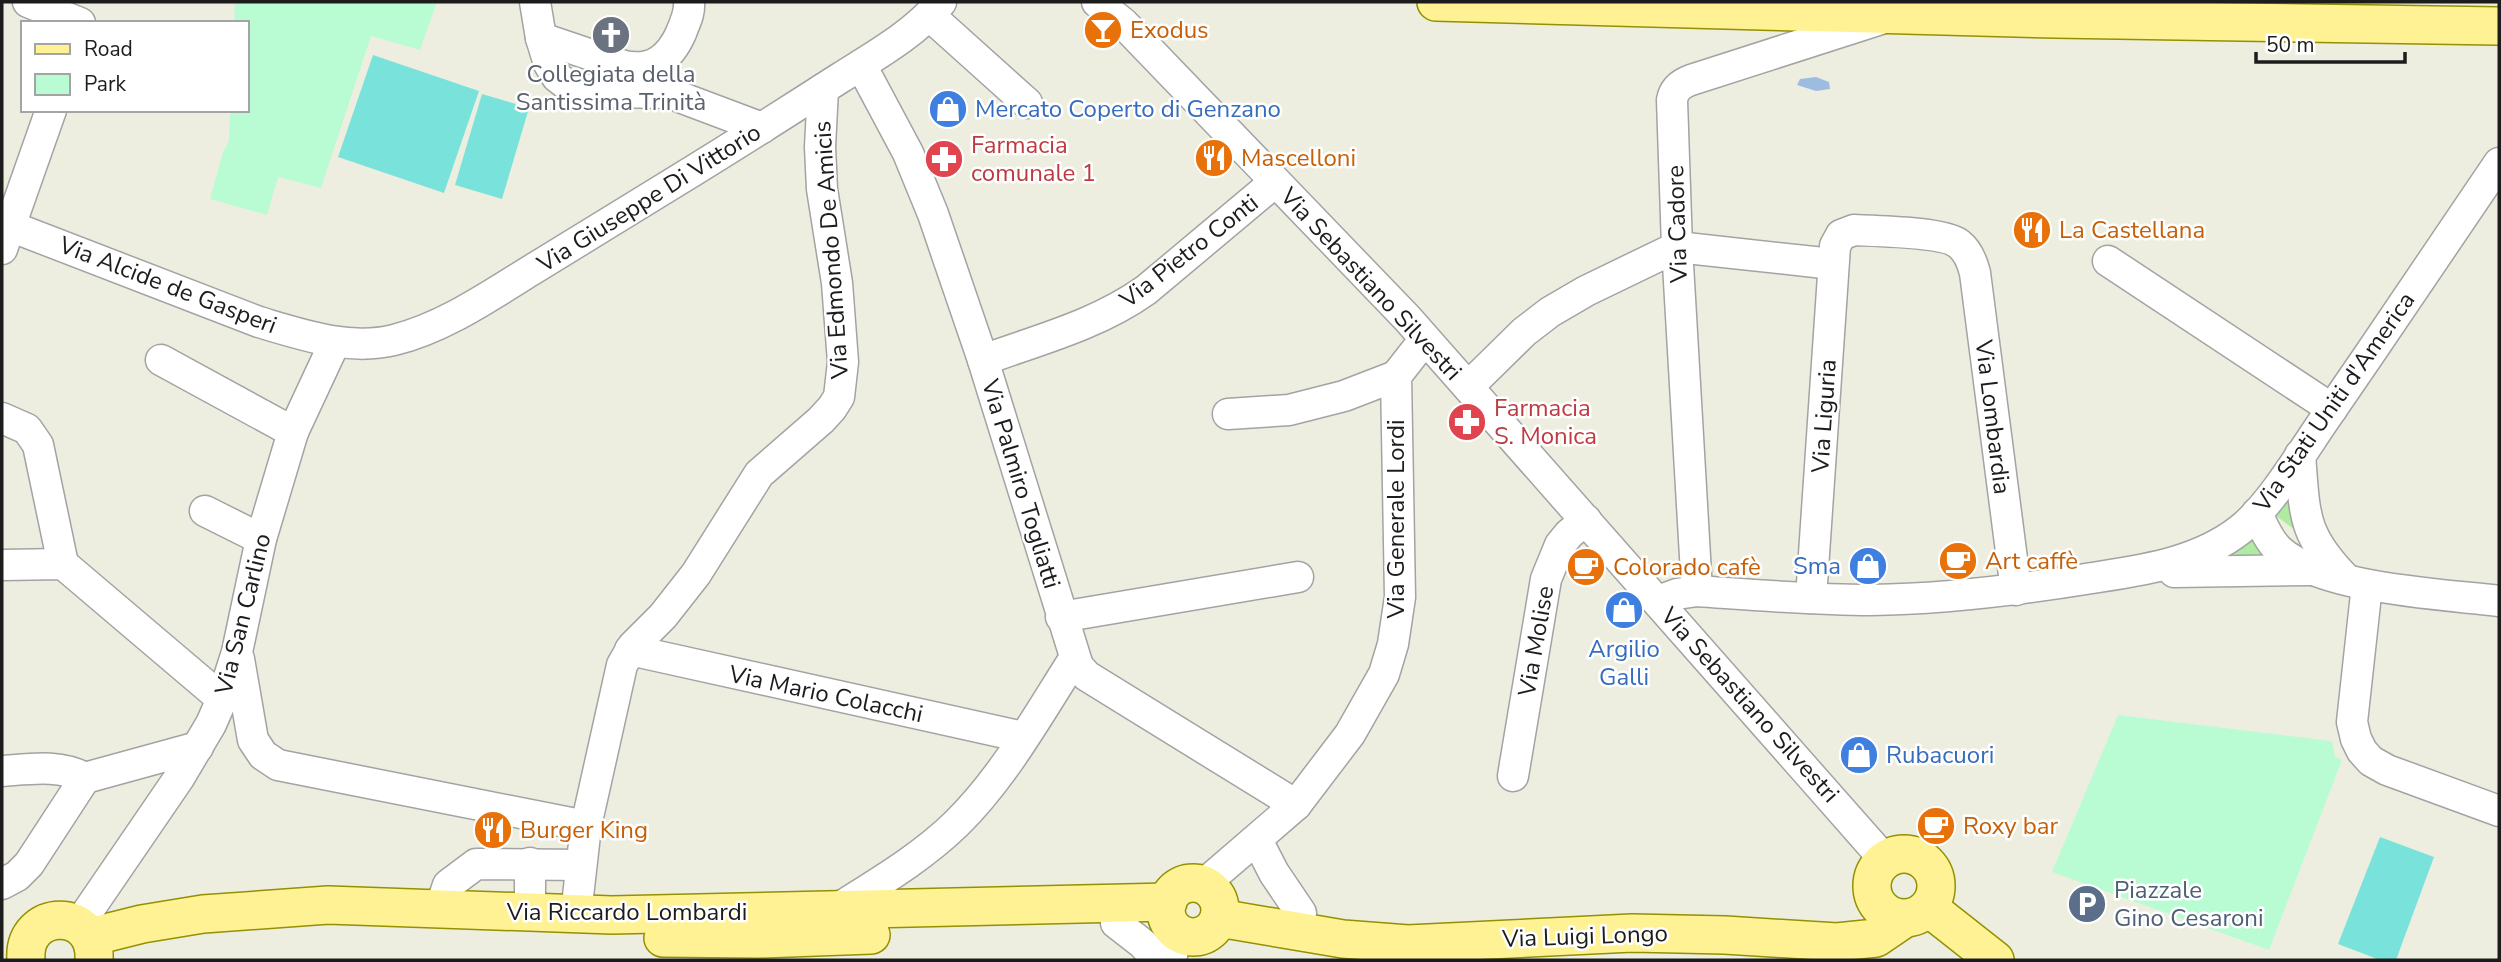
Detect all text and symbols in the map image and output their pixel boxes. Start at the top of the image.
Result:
bar icon: Exodus [1082,9,1124,51]
church icon: Collegiata della Santissima Trinità [590,14,632,56]
place label: Exodus [1130,14,1209,46]
legend [21,21,248,112]
scale bar [2256,21,2405,65]
text: 50 m [2266,31,2315,59]
text: Road [84,35,133,63]
place label: Collegiata della Santissima Trinità [516,58,706,118]
text: Park [84,70,126,98]
shop icon: Mercato Coperto di Genzano [927,88,969,130]
place label: Mercato Coperto di Genzano [975,93,1281,125]
street label: Via Giuseppe Di Vittorio [530,116,767,280]
street label: Via Edmondo De Amicis [806,120,856,381]
place label: Farmacia comunale 1 [971,129,1096,189]
restaurant icon: Mascelloni [1193,137,1235,179]
pharmacy icon: Farmacia comunale 1 [923,138,965,180]
place label: Mascelloni [1241,142,1356,174]
street label: Via Cadore [1659,164,1695,285]
street label: Via Sebastiano Silvestri [1272,180,1469,387]
street label: Via Pietro Conti [1113,187,1265,316]
restaurant icon: La Castellana [2011,209,2053,251]
place label: La Castellana [2059,214,2205,246]
street label: Via Alcide de Gasperi [54,228,281,341]
street label: Via Stati Uniti d'America [2245,286,2422,519]
street label: Via Lombardia [1968,337,2018,496]
street label: Via Liguria [1804,358,1844,475]
street label: Via Palmiro Togliatti [974,375,1068,592]
place label: Farmacia S. Monica [1494,392,1597,452]
pharmacy icon: Farmacia S. Monica [1446,401,1488,443]
street label: Via Generale Lordi [1380,420,1412,619]
street label: Via San Carlino [207,530,278,699]
cafe icon: Art caffè [1937,540,1979,582]
shop icon: Sma [1847,545,1889,587]
place label: Art caffè [1985,545,2078,577]
cafe icon: Colorado cafè [1565,546,1607,588]
place label: Sma [1793,550,1841,582]
place label: Colorado cafè [1613,551,1761,583]
street label: Via Molise [1510,583,1561,700]
shop icon: Argilio Galli [1603,589,1645,631]
street label: Via Sebastiano Silvestri [1653,600,1846,810]
place label: Argilio Galli [1588,633,1660,693]
street label: Via Mario Colacchi [725,658,926,730]
shop icon: Rubacuori [1838,734,1880,776]
place label: Rubacuori [1886,739,1994,771]
cafe icon: Roxy bar [1915,805,1957,847]
restaurant icon: Burger King [472,809,514,851]
place label: Roxy bar [1963,810,2058,842]
place label: Burger King [520,814,648,846]
place label: Piazzale Gino Cesaroni [2114,874,2263,934]
parking icon: Piazzale Gino Cesaroni [2066,883,2108,925]
street label: Via Riccardo Lombardi [506,896,747,928]
street label: Via Luigi Longo [1501,917,1668,955]

